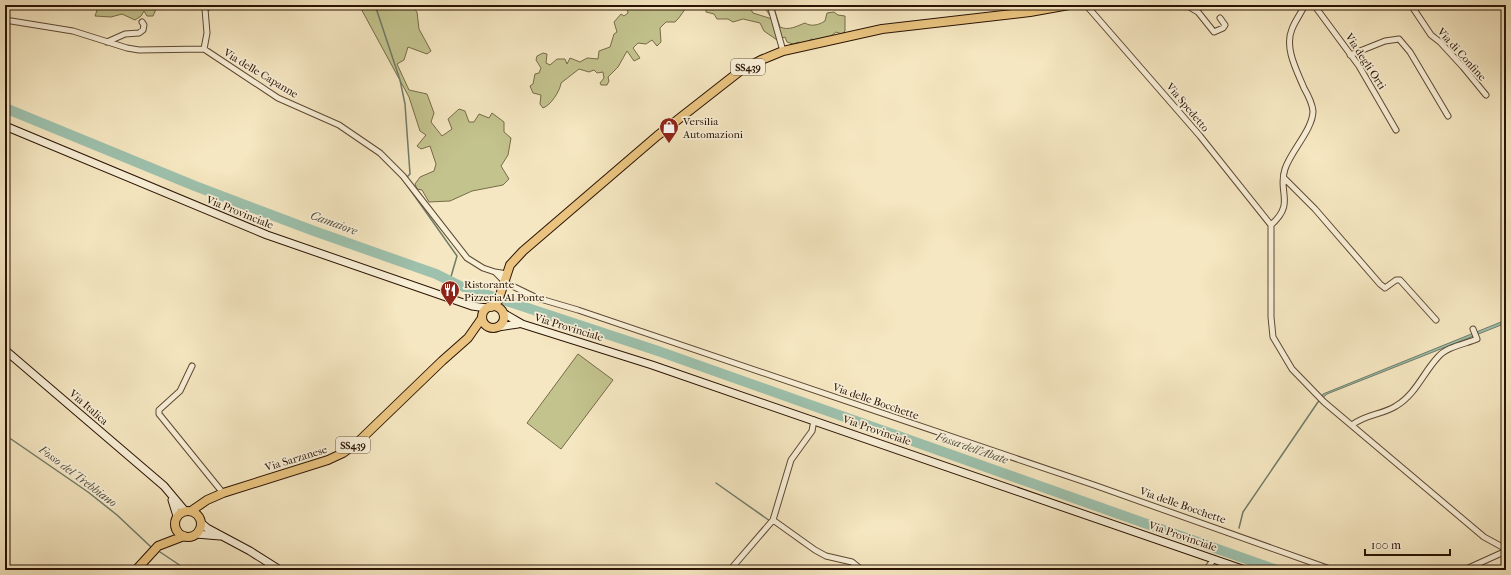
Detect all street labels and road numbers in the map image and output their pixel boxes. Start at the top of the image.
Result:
street label: Via di Confine [1434,24,1489,84]
street label: Via degli Orti [1342,30,1389,92]
street label: Via delle Capanne [220,46,301,101]
road number: SS439 [731,59,765,75]
street label: Via Spedetto [1163,79,1212,135]
street label: Via Provinciale [203,193,276,232]
street label: Via Provinciale [532,311,605,344]
street label: Via delle Bocchette [830,380,921,422]
street label: Via Italica [66,386,111,428]
street label: Via Provinciale [840,412,913,448]
road number: SS439 [336,437,370,453]
street label: Via Sarzanese [262,443,329,474]
street label: Via delle Bocchette [1137,484,1228,526]
street label: Via Provinciale [1146,518,1219,554]

